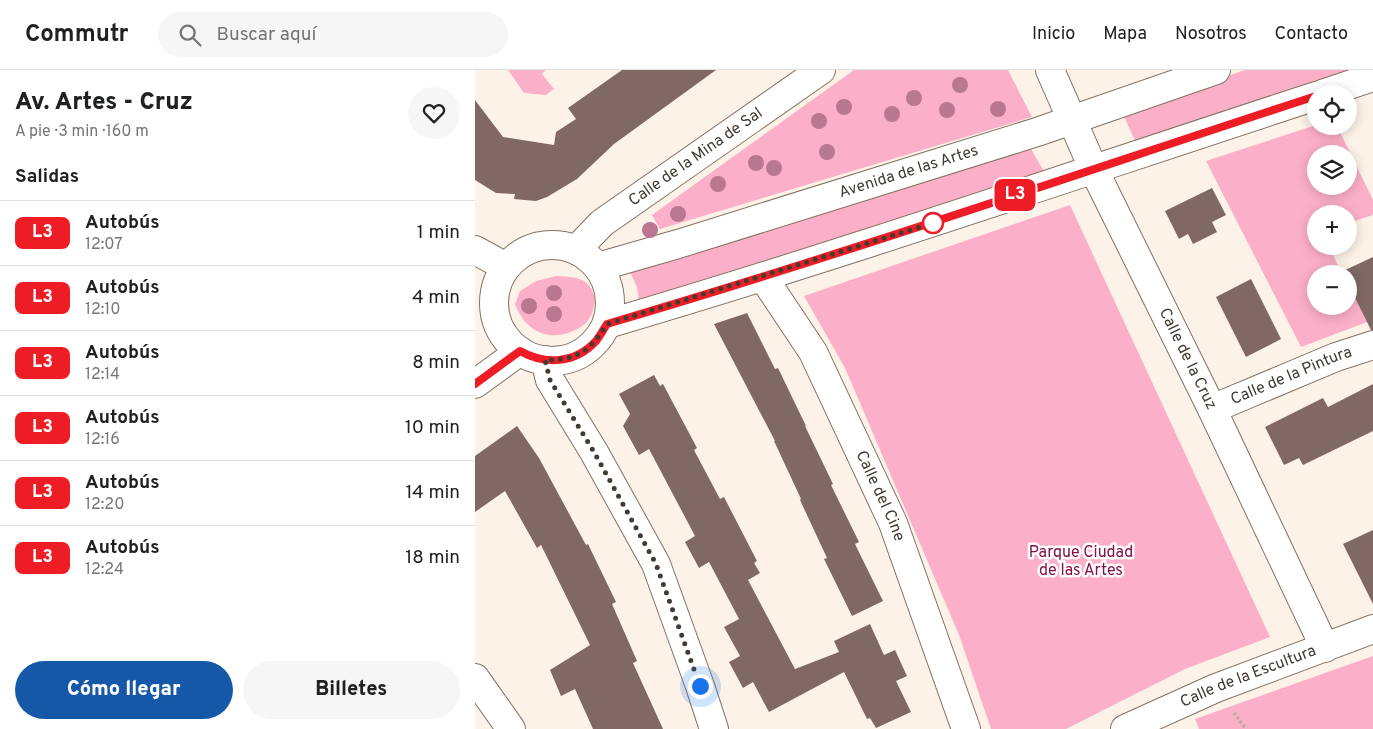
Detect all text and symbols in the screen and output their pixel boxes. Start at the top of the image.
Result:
search box [158,12,508,57]
text: Commutr [25,20,128,50]
icon: search [176,21,204,49]
text: Buscar aquí [216,23,316,47]
text: Inicio [1032,23,1075,46]
text: Mapa [1103,23,1147,46]
text: Nosotros [1175,23,1247,46]
text: Contacto [1275,23,1348,46]
map controls [1307,85,1357,315]
button: locate [1307,85,1357,135]
button: heart [408,87,460,139]
text: Av. Artes - Cruz [15,88,193,118]
street label: Calle de la Mina de Sal [625,104,767,211]
text: A pie · 3 min · 160 m [15,122,149,142]
street label: Avenida de las Artes [837,141,981,203]
button: layers [1307,145,1357,195]
text: Salidas [15,165,79,189]
line badge: L3 [993,179,1037,211]
text: L3 [1005,183,1025,206]
button: + [1307,205,1357,255]
text: Autobús [85,211,160,235]
unlabelled marker [922,212,944,234]
text: L3 [32,221,53,244]
text: 1 min [417,221,460,245]
text: 12:07 [85,235,123,255]
button: − [1307,265,1357,315]
text: Autobús [85,276,160,300]
text: L3 [32,286,53,309]
text: 4 min [412,286,460,310]
text: 12:10 [85,300,121,320]
street label: Calle de la Cruz [1154,305,1221,413]
text: Autobús [85,341,160,365]
street label: Calle de la Pintura [1228,342,1355,410]
text: L3 [32,351,53,374]
text: 8 min [412,351,460,375]
text: 12:14 [85,365,120,385]
text: Autobús [85,406,160,430]
text: L3 [32,416,53,439]
text: 10 min [405,416,460,440]
text: 12:16 [85,430,120,450]
street label: Calle del Cine [851,448,909,544]
text: Autobús [85,471,160,495]
text: L3 [32,481,53,504]
text: 14 min [405,481,460,505]
text: 12:20 [85,495,124,515]
text: Autobús [85,536,160,560]
park label: Parque Ciudad de las Artes [1029,543,1133,581]
text: L3 [32,546,53,569]
text: 18 min [405,546,460,570]
text: 12:24 [85,560,124,580]
street label: Calle de la Escultura [1177,641,1319,713]
button: Cómo llegar [15,661,233,719]
button: Billetes [243,661,460,719]
your location [688,674,713,699]

